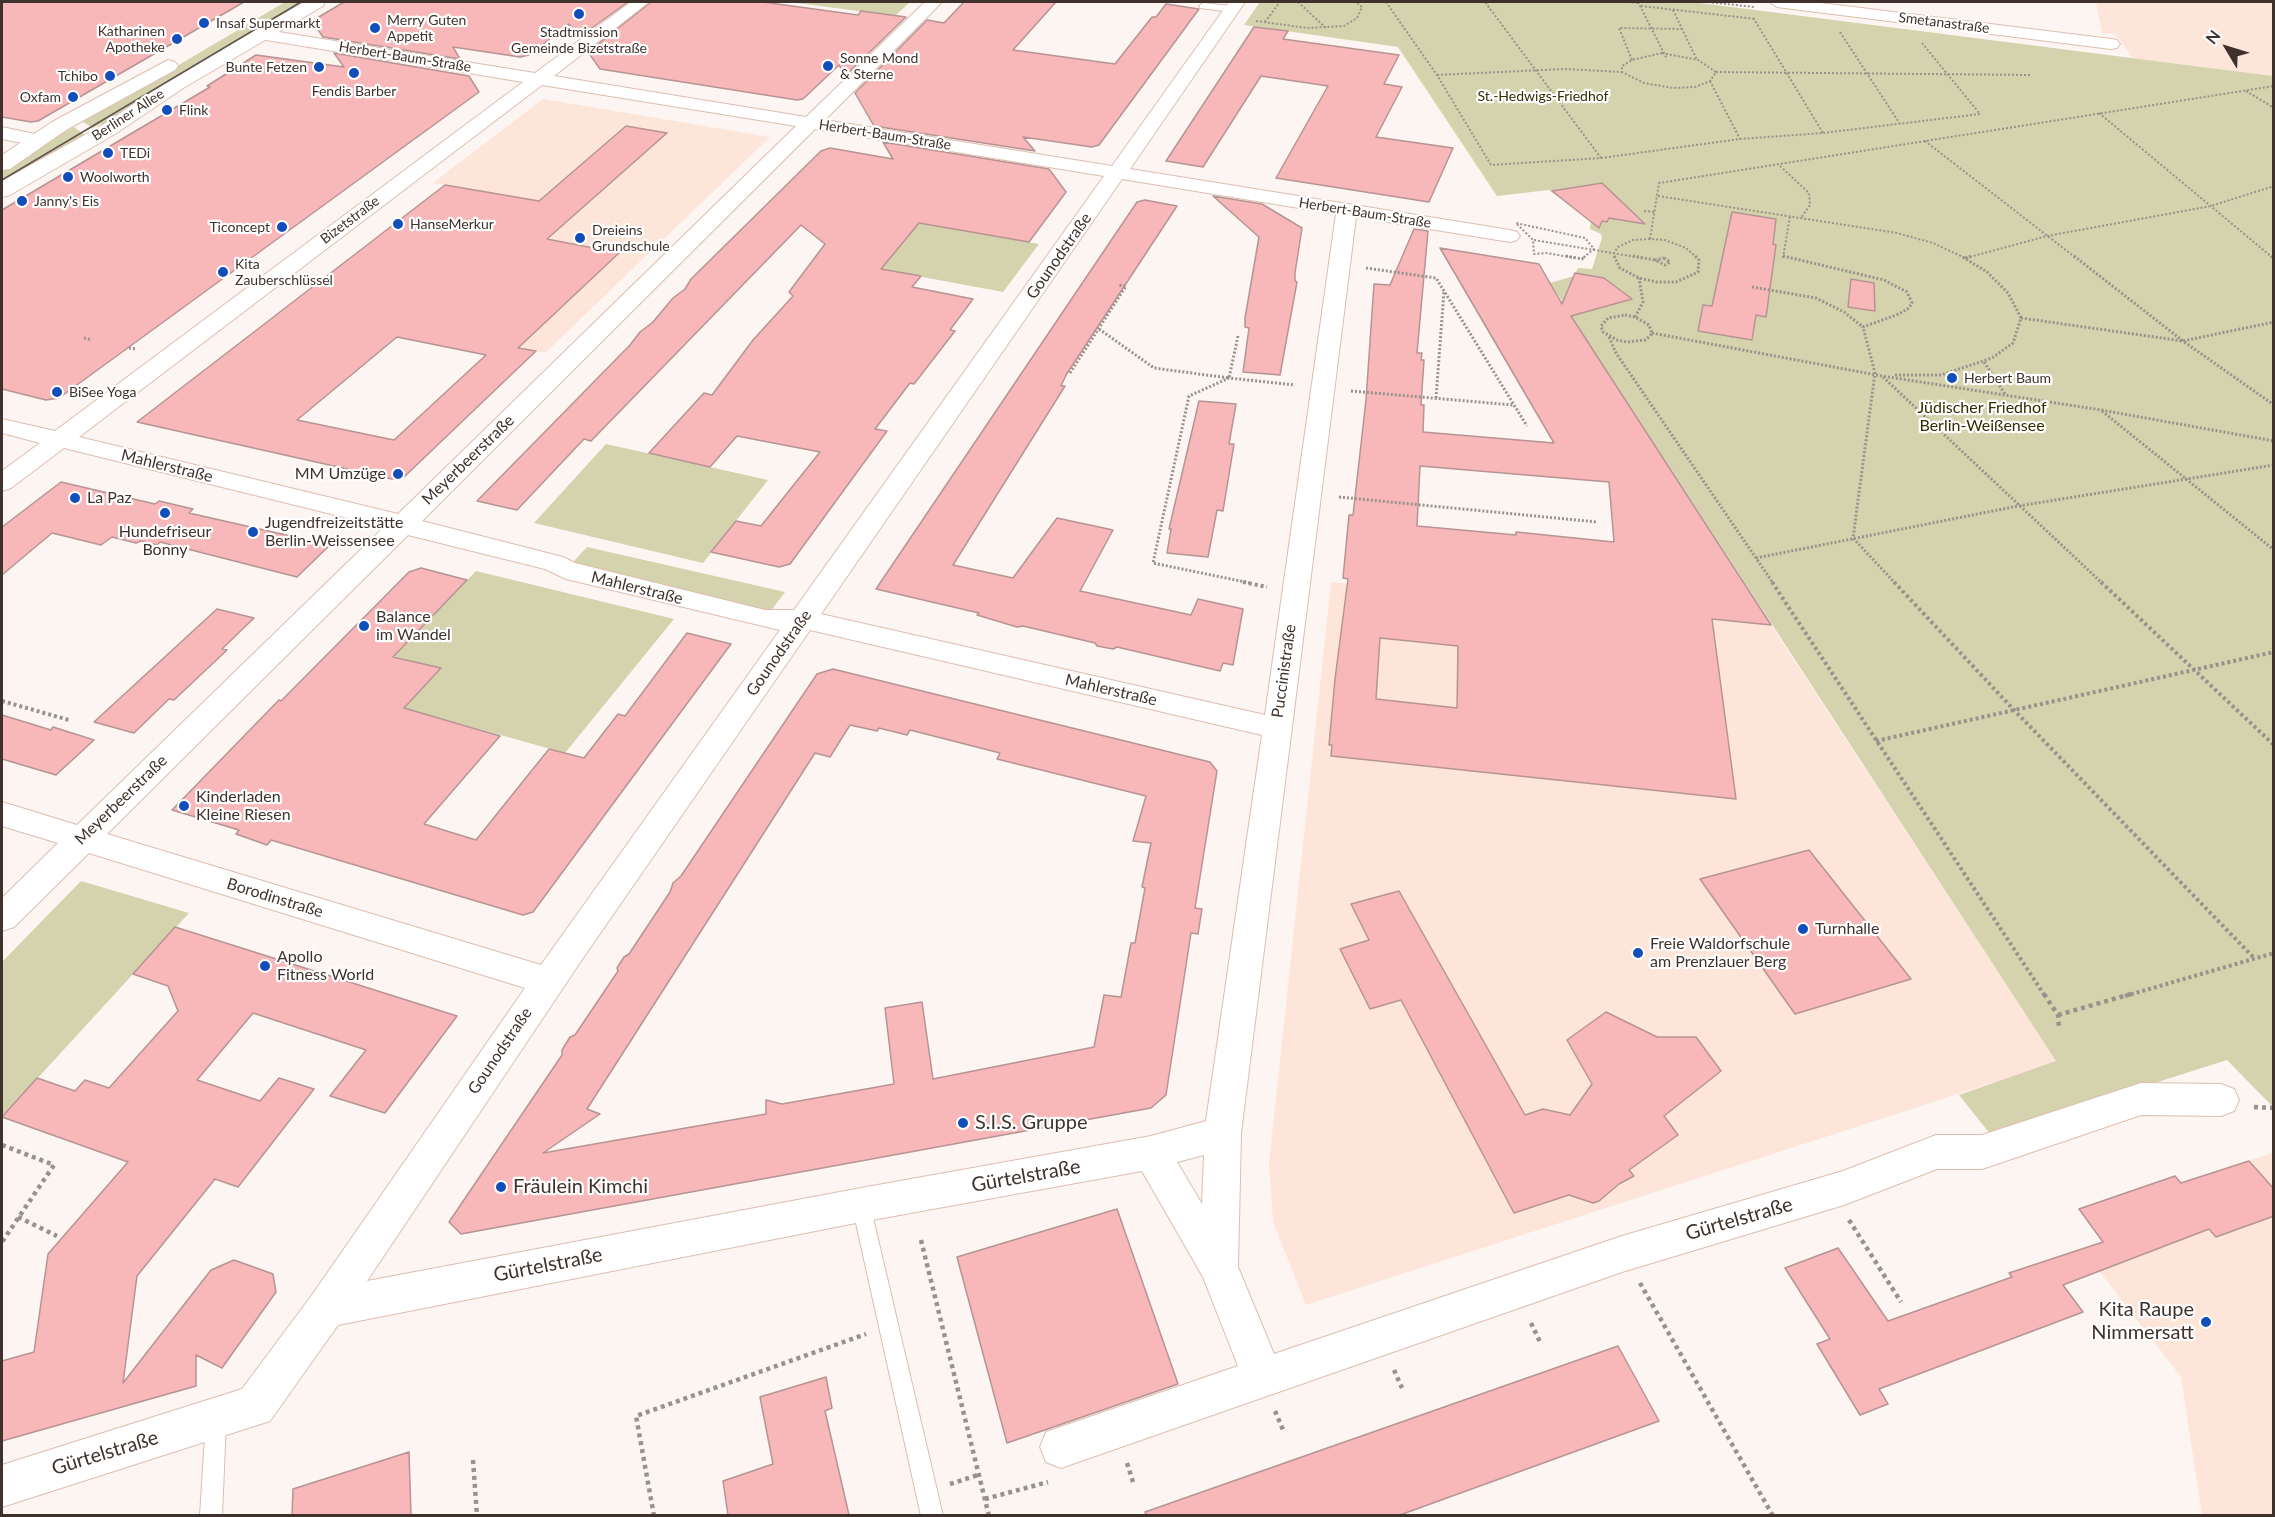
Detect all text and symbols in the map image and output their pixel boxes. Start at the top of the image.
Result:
marker: Stadtmission Gemeinde Bizetstraße [572,7,586,21]
street label: Smetanastraße [1898,9,1990,37]
place label: Merry Guten Appetit [387,12,466,44]
place label: Insaf Supermarkt [216,15,320,31]
marker: Insaf Supermarkt [197,16,211,30]
north arrow [2197,18,2257,78]
marker: Merry Guten Appetit [368,21,382,35]
place label: Katharinen Apotheke [98,23,165,56]
place label: Stadtmission Gemeinde Bizetstraße [511,24,647,56]
text: N [2201,26,2224,47]
marker: Katharinen Apotheke [170,32,184,46]
street label: Herbert-Baum-Straße [338,38,472,76]
place label: Sonne Mond & Sterne [840,50,918,82]
place label: Bunte Fetzen [226,59,307,75]
marker: Sonne Mond & Sterne [821,59,835,73]
marker: Bunte Fetzen [312,60,326,74]
marker: Fendis Barber [347,66,361,80]
place label: Tchibo [58,68,98,84]
marker: Tchibo [103,69,117,83]
place label: Fendis Barber [312,83,396,99]
street label: Berliner Allee [89,85,167,145]
park label: St.-Hedwigs-Friedhof [1478,88,1608,104]
place label: Oxfam [20,89,61,105]
marker: Oxfam [66,90,80,104]
place label: Flink [179,102,208,118]
marker: Flink [160,103,174,117]
street label: Herbert-Baum-Straße [818,116,952,154]
place label: TEDi [120,145,150,161]
marker: TEDi [101,146,115,160]
place label: Woolworth [80,169,150,185]
marker: Woolworth [61,170,75,184]
street label: Bizetstraße [317,192,383,248]
place label: Janny's Eis [34,193,99,209]
marker: Janny's Eis [15,194,29,208]
street label: Herbert-Baum-Straße [1298,194,1432,232]
street label: Gounodstraße [1022,209,1096,303]
place label: HanseMerkur [410,216,494,232]
marker: HanseMerkur [391,217,405,231]
place label: Ticoncept [209,219,270,235]
marker: Ticoncept [275,220,289,234]
place label: Dreieins Grundschule [592,222,670,255]
marker: Dreieins Grundschule [573,231,587,245]
place label: Kita Zauberschlüssel [235,256,333,288]
marker: Kita Zauberschlüssel [216,265,230,279]
place label: Herbert Baum [1964,370,2051,386]
marker: Herbert Baum [1945,371,1959,385]
place label: BiSee Yoga [69,384,136,400]
marker: BiSee Yoga [50,385,64,399]
park label: Jüdischer Friedhof Berlin-Weißensee [1918,398,2046,436]
street label: Meyerbeerstraße [418,411,518,509]
street label: Mahlerstraße [119,445,215,487]
place label: MM Umzüge [295,464,386,484]
marker: MM Umzüge [391,467,405,481]
place label: La Paz [87,488,132,508]
marker: La Paz [68,491,82,505]
marker: Hundefriseur Bonny [158,506,172,520]
place label: Jugendfreizeitstätte Berlin-Weissensee [265,513,403,551]
place label: Hundefriseur Bonny [119,522,211,560]
marker: Jugendfreizeitstätte Berlin-Weissensee [246,525,260,539]
street label: Mahlerstraße [589,567,685,609]
street label: Gounodstraße [742,606,816,700]
place label: Balance im Wandel [376,607,451,645]
marker: Balance im Wandel [357,619,371,633]
street label: Puccinistraße [1268,623,1300,719]
street label: Mahlerstraße [1063,670,1159,710]
street label: Meyerbeerstraße [71,751,171,849]
place label: Kinderladen Kleine Riesen [196,787,291,825]
marker: Kinderladen Kleine Riesen [177,799,191,813]
street label: Borodinstraße [225,874,325,922]
place label: Turnhalle [1815,919,1879,939]
marker: Turnhalle [1796,922,1810,936]
place label: Freie Waldorfschule am Prenzlauer Berg [1650,934,1790,972]
marker: Freie Waldorfschule am Prenzlauer Berg [1631,946,1645,960]
place label: Apollo Fitness World [277,947,374,985]
marker: Apollo Fitness World [258,959,272,973]
street label: Gounodstraße [464,1004,536,1098]
place label: S.I.S. Gruppe [975,1111,1087,1135]
marker: S.I.S. Gruppe [956,1116,970,1130]
street label: Gürtelstraße [970,1155,1082,1197]
place label: Fräulein Kimchi [513,1175,648,1199]
marker: Fräulein Kimchi [494,1180,508,1194]
street label: Gürtelstraße [1683,1192,1795,1246]
street label: Gürtelstraße [492,1243,604,1287]
place label: Kita Raupe Nimmersatt [2091,1298,2194,1345]
marker: Kita Raupe Nimmersatt [2199,1315,2213,1329]
street label: Gürtelstraße [49,1425,161,1481]

